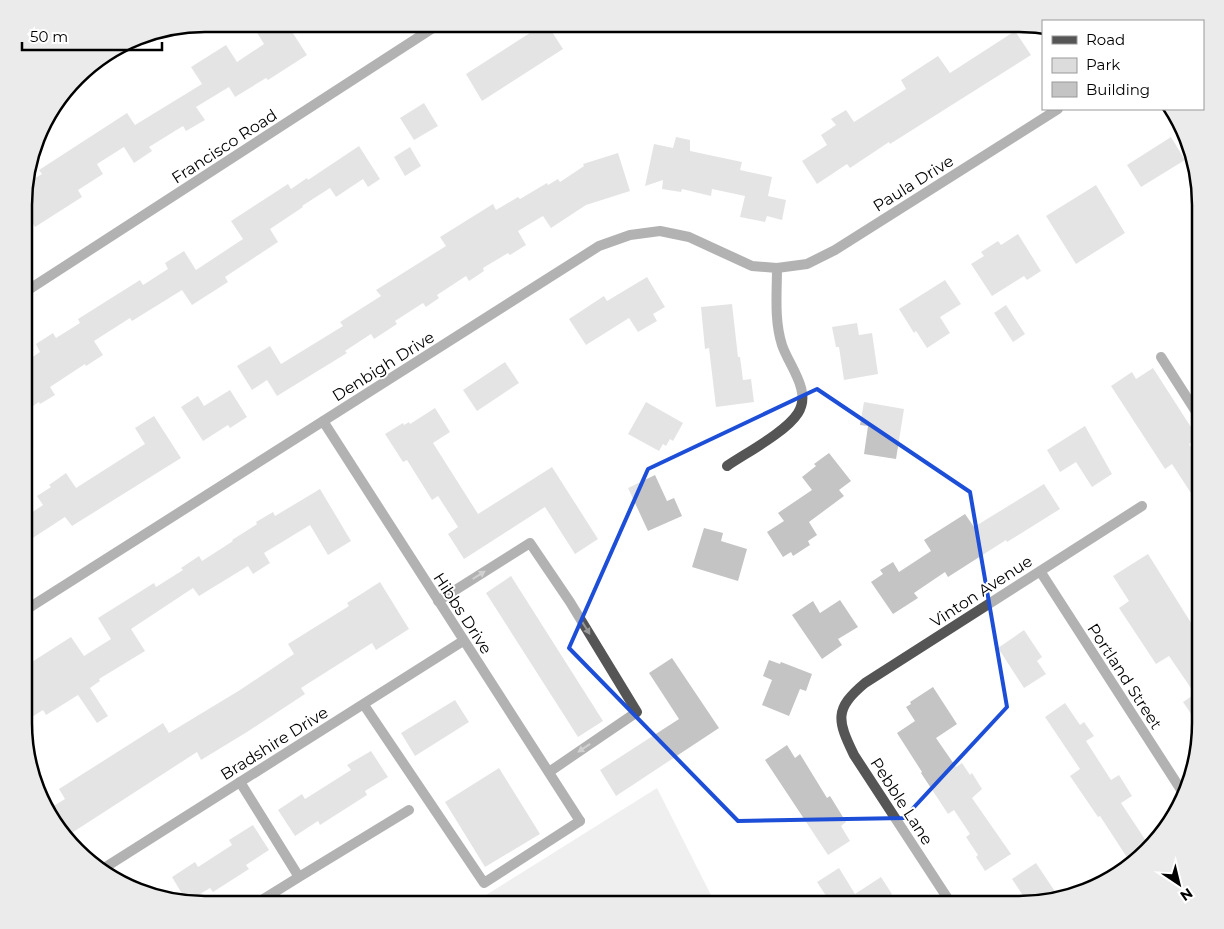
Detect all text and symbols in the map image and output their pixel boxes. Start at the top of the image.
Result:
scale bar [22,20,162,52]
legend [1042,20,1204,110]
text: 50 m [30,27,68,46]
text: Road [1086,30,1125,49]
text: Park [1086,55,1120,74]
text: Building [1086,80,1150,99]
street label: Francisco Road [168,105,281,188]
street label: Paula Drive [870,151,957,216]
street label: Denbigh Drive [329,327,438,405]
street label: Vinton Avenue [927,551,1036,631]
street label: Hibbs Drive [429,569,496,657]
one-way arrow [472,570,486,580]
street label: Portland Street [1083,620,1166,733]
one-way arrow [582,622,591,635]
street label: Bradshire Drive [217,703,331,784]
one-way arrow [577,743,590,753]
street label: Pebble Lane [866,754,937,848]
north arrow [1154,859,1204,909]
text: N [1177,884,1196,905]

